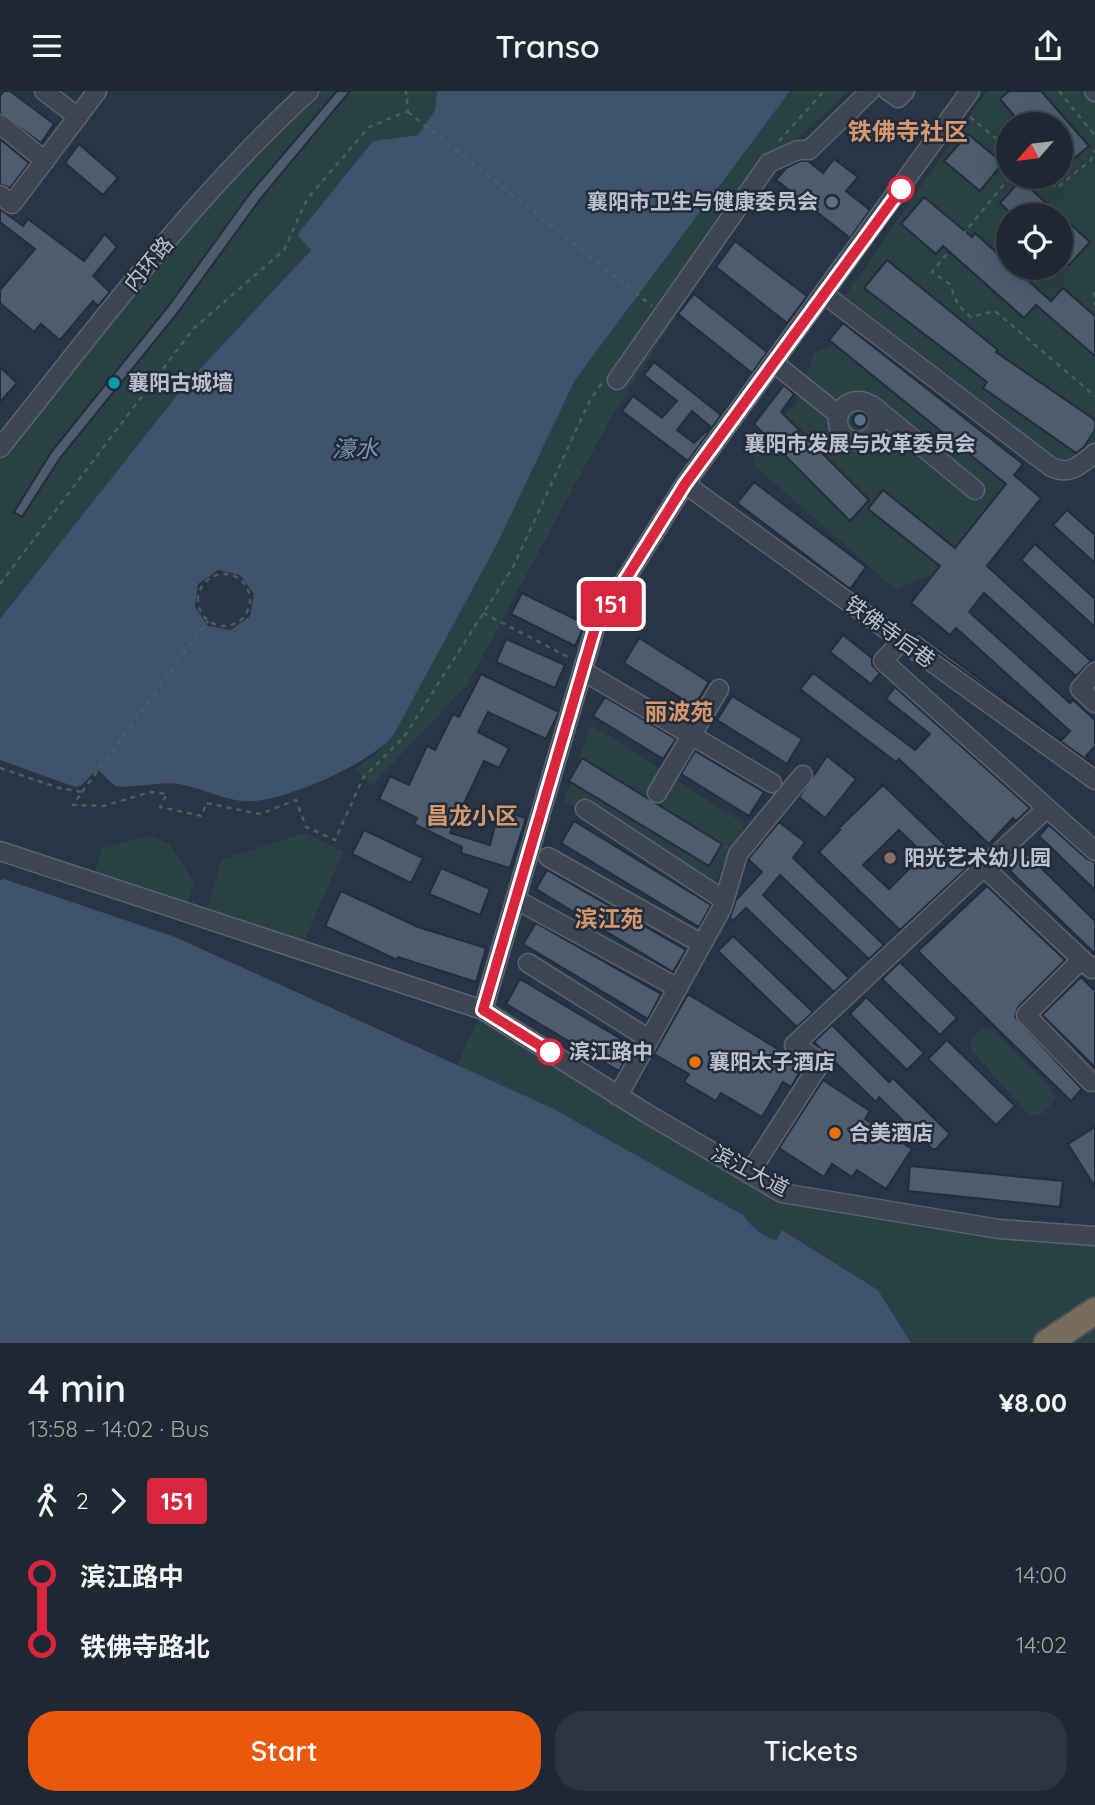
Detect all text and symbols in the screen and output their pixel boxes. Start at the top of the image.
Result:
text: Transo [495,26,600,66]
icon: menu [28,27,66,65]
icon: share [1029,27,1067,65]
north arrow [996,112,1073,189]
map controls [996,112,1073,280]
district label: 铁佛寺社区 [848,116,968,146]
unlabelled marker [888,176,914,202]
place label: 襄阳市卫生与健康委员会 [587,188,818,214]
marker: 襄阳市卫生与健康委员会 [824,194,840,210]
button: locate [996,203,1073,280]
street label: 内环路 [118,231,178,296]
place label: 襄阳古城墙 [128,369,233,395]
marker: 襄阳古城墙 [106,375,122,391]
marker: 襄阳市发展与改革委员会 [852,412,868,428]
place label: 襄阳市发展与改革委员会 [745,430,976,456]
water label: 濠水 [332,434,379,463]
line badge: 151 [571,581,651,627]
text: 151 [595,589,627,619]
street label: 铁佛寺后巷 [840,590,941,673]
district label: 丽波苑 [645,697,714,726]
district label: 昌龙小区 [426,801,518,830]
place label: 阳光艺术幼儿园 [904,844,1051,870]
marker: 阳光艺术幼儿园 [882,850,898,866]
district label: 滨江苑 [575,904,644,933]
place label: 滨江路中 [569,1038,653,1064]
marker: 滨江路中 [537,1039,563,1065]
place label: 襄阳太子酒店 [709,1048,835,1074]
marker: 襄阳太子酒店 [687,1054,703,1070]
place label: 合美酒店 [849,1119,933,1145]
marker: 合美酒店 [827,1125,843,1141]
street label: 滨江大道 [707,1139,794,1201]
text: 4 min [28,1364,126,1412]
text: ¥8.00 [999,1386,1067,1419]
text: 13:58 – 14:02 · Bus [28,1414,209,1443]
icon: walk [28,1482,66,1520]
icon: forward [99,1482,137,1520]
text: 2 [76,1486,89,1515]
text: 151 [161,1486,193,1516]
text: 滨江路中 [80,1560,184,1593]
text: 14:00 [1015,1560,1067,1589]
text: 铁佛寺路北 [80,1630,210,1663]
text: 14:02 [1016,1630,1067,1659]
button: Start [28,1711,541,1791]
button: Tickets [555,1711,1067,1791]

